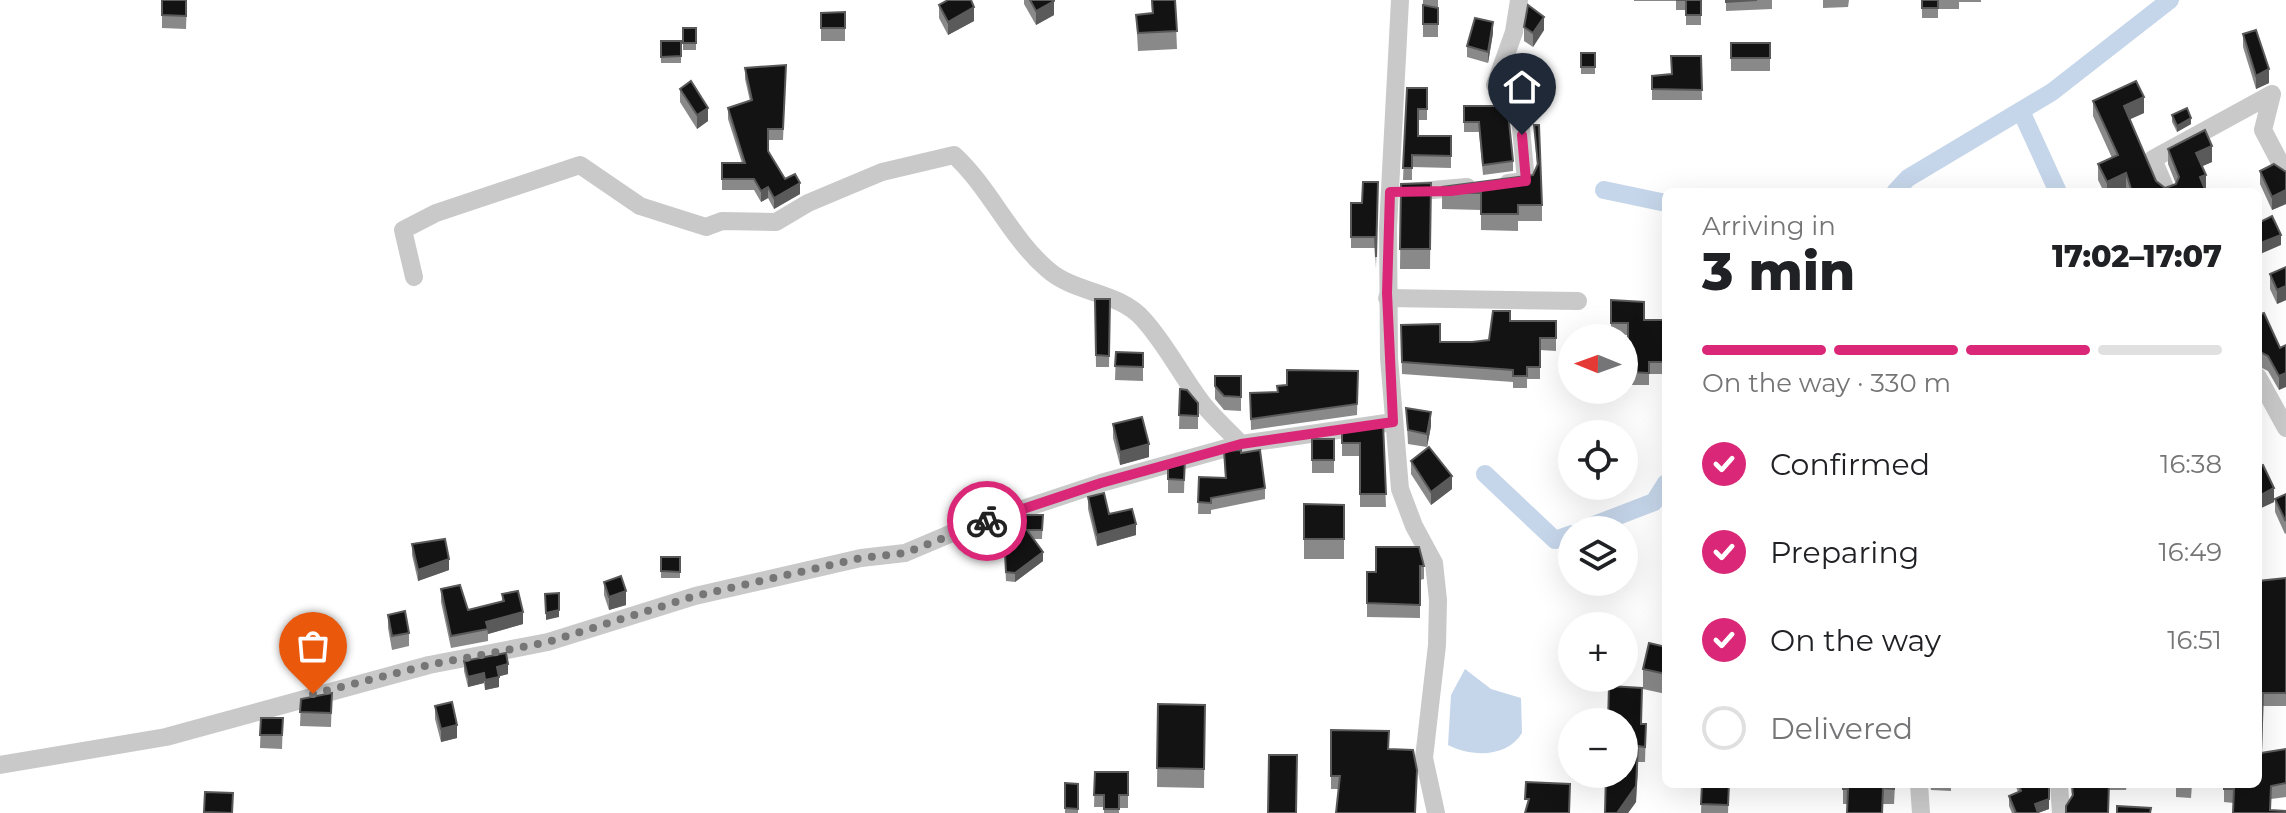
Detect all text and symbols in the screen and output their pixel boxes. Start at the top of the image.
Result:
pin [1488,53,1556,135]
icon: home [1500,65,1544,109]
text: Arriving in [1702,210,1836,242]
text: 17:02–17:07 [2052,238,2222,275]
text: 3 min [1702,240,1855,303]
north arrow [1558,324,1638,404]
map controls [1558,324,1638,788]
text: On the way · 330 m [1702,367,1951,399]
button: locate [1558,420,1638,500]
icon: check [1702,442,1746,486]
text: Confirmed [1770,446,1930,483]
text: 16:38 [2160,448,2222,480]
courier [947,481,1027,561]
icon: bike [965,499,1009,543]
button: layers [1558,516,1638,596]
icon: check [1702,530,1746,574]
text: Preparing [1770,534,1919,571]
text: 16:49 [2158,536,2222,568]
pin [279,612,347,694]
button: + [1558,612,1638,692]
icon: check [1702,618,1746,662]
text: On the way [1770,622,1941,659]
icon: bag [291,624,335,668]
text: 16:51 [2167,624,2222,656]
button: − [1558,708,1638,788]
text: Delivered [1770,710,1913,747]

